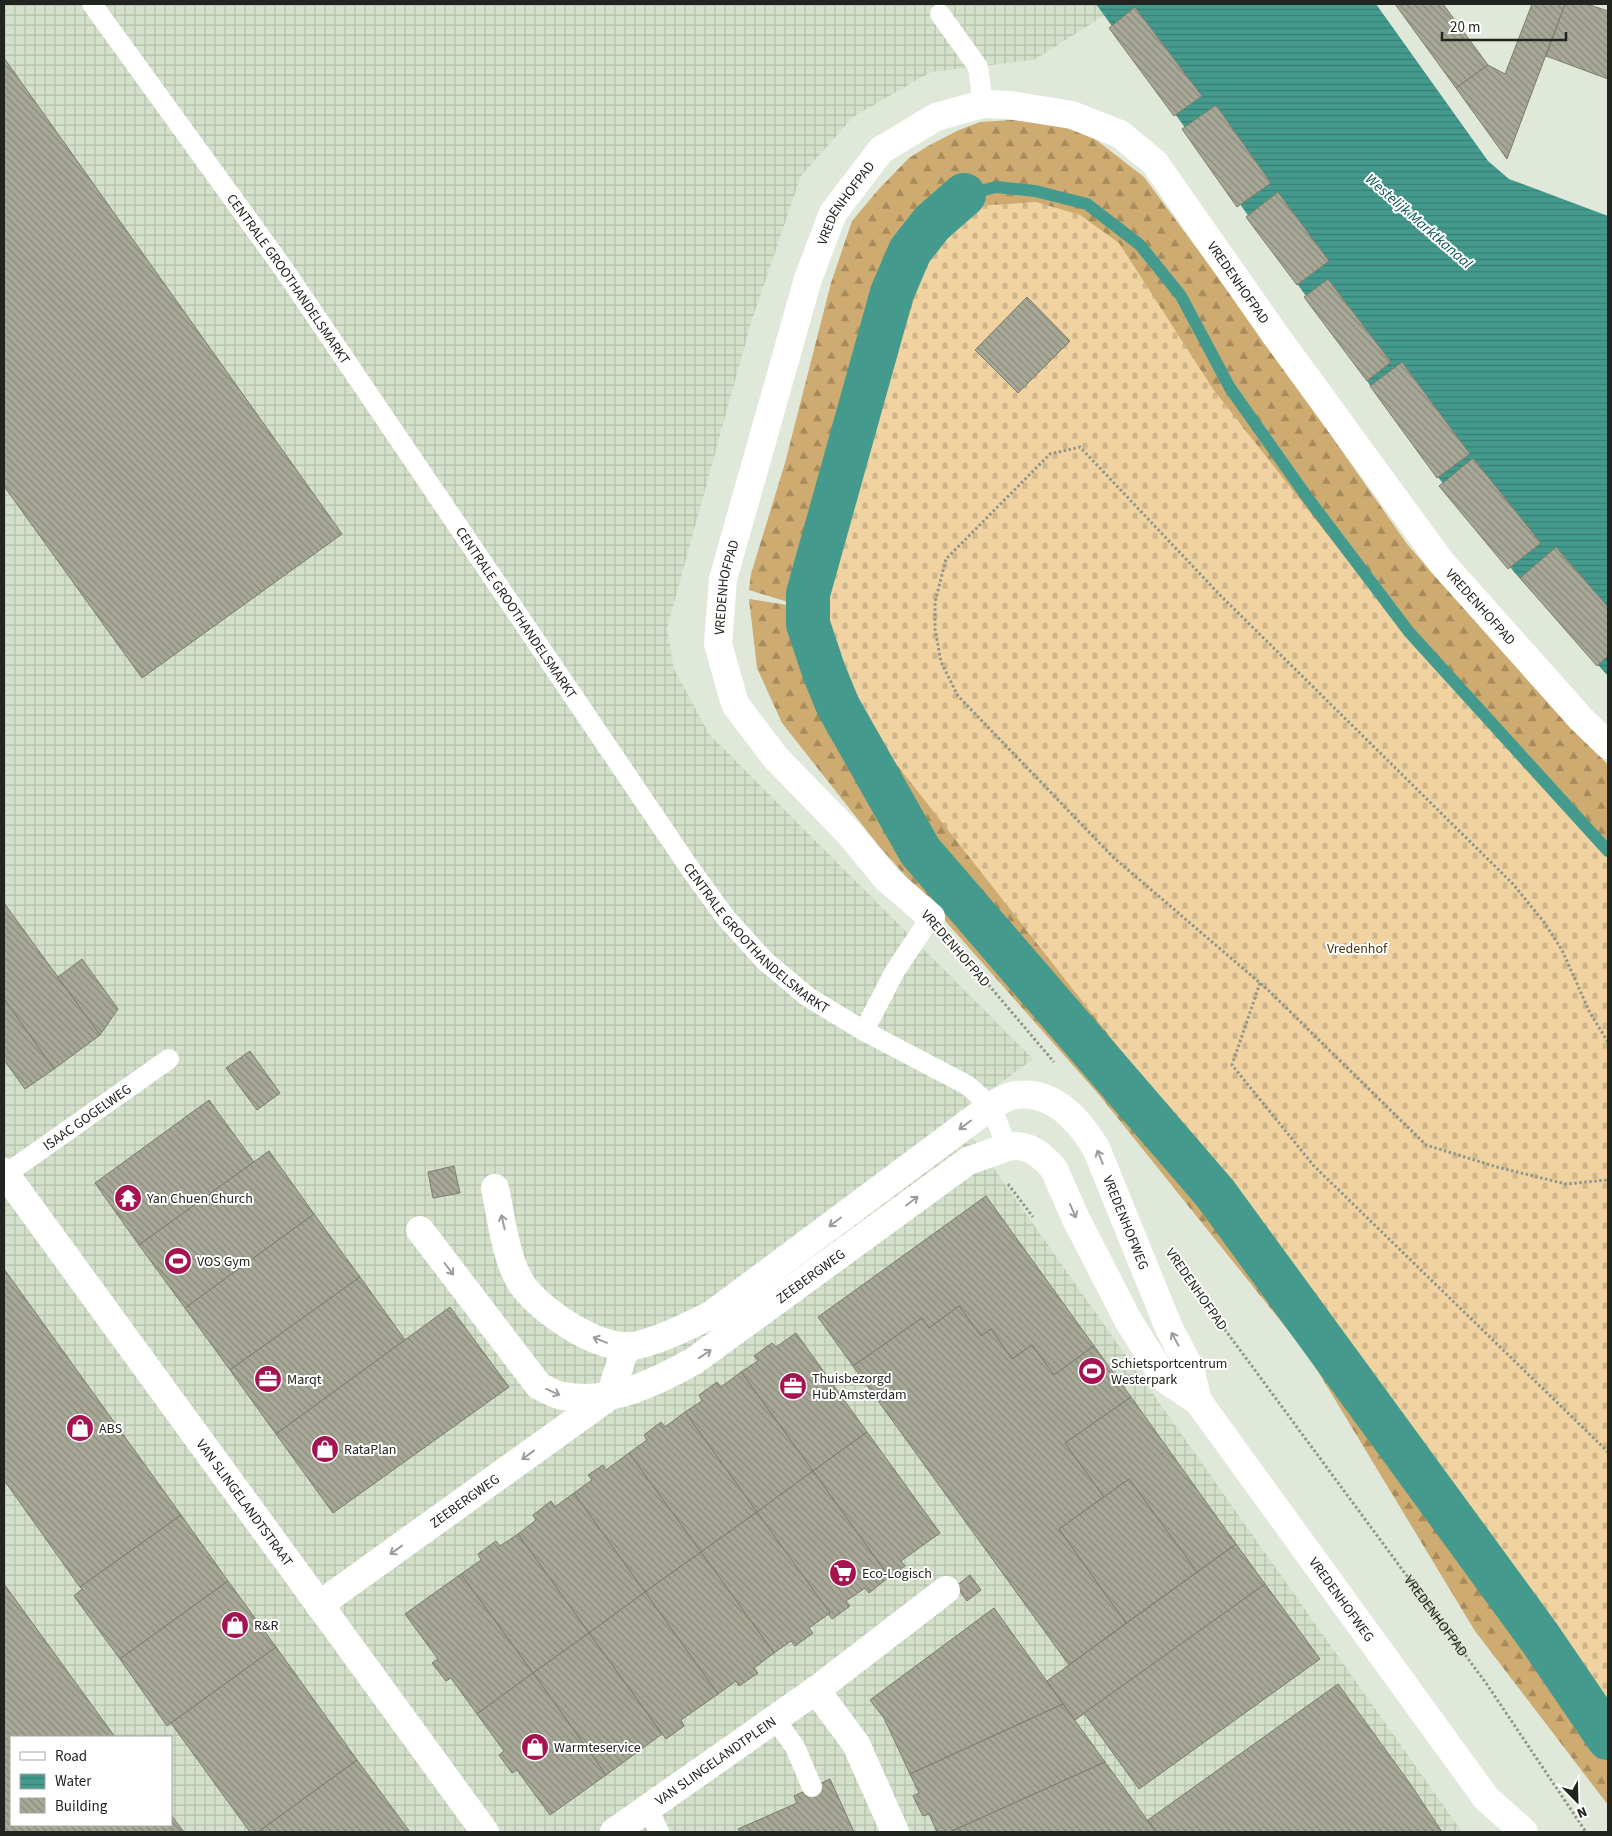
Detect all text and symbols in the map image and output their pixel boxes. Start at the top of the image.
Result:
scale bar [1442,10,1566,42]
text: 20 m [1450,17,1480,38]
street label: VREDENHOFPAD [813,157,880,248]
water label: Westelijk Marktkanaal [1361,169,1477,274]
street label: CENTRALE GROOTHANDELSMARKT [221,190,355,369]
street label: VREDENHOFPAD [1202,238,1274,328]
street label: CENTRALE GROOTHANDELSMARKT [450,523,581,703]
street label: VREDENHOFPAD [710,538,745,636]
street label: VREDENHOFPAD [1440,565,1520,650]
street label: CENTRALE GROOTHANDELSMARKT [678,859,833,1019]
street label: VREDENHOFPAD [916,906,994,992]
park label: Vredenhof [1327,939,1388,959]
street label: ISAAC GOGELWEG [39,1080,136,1156]
one-way arrow [958,1120,972,1130]
one-way arrow [1094,1150,1104,1165]
street label: VREDENHOFWEG [1097,1173,1153,1273]
temple icon: Yan Chuen Church [113,1183,143,1213]
place label: Yan Chuen Church [146,1189,253,1209]
one-way arrow [905,1196,919,1206]
one-way arrow [1068,1203,1078,1218]
one-way arrow [498,1214,507,1230]
one-way arrow [829,1217,842,1228]
street label: VREDENHOFPAD [1160,1244,1232,1335]
street label: ZEEBERGWEG [772,1245,850,1309]
sports icon: VOS Gym [163,1246,193,1276]
place label: VOS Gym [197,1252,250,1272]
one-way arrow [444,1262,455,1275]
one-way arrow [1170,1332,1179,1347]
one-way arrow [593,1334,608,1344]
one-way arrow [697,1349,711,1359]
place label: Schietsportcentrum Westerpark [1111,1354,1227,1390]
sports icon: Schietsportcentrum Westerpark [1077,1356,1107,1386]
office icon: Marqt [253,1364,283,1394]
place label: Thuisbezorgd Hub Amsterdam [812,1369,907,1405]
place label: Marqt [287,1370,322,1390]
office icon: Thuisbezorgd Hub Amsterdam [778,1371,808,1401]
one-way arrow [545,1388,560,1397]
shop icon: ABS [65,1413,95,1443]
place label: ABS [99,1419,122,1439]
shop icon: RataPlan [310,1434,340,1464]
street label: VAN SLINGELANDTSTRAAT [191,1435,297,1571]
place label: RataPlan [344,1440,396,1460]
one-way arrow [521,1450,535,1460]
street label: ZEEBERGWEG [426,1469,504,1533]
one-way arrow [389,1545,403,1555]
street label: VREDENHOFWEG [1304,1554,1379,1646]
supermarket icon: Eco-Logisch [828,1558,858,1588]
place label: Eco-Logisch [862,1564,932,1584]
street label: VREDENHOFPAD [1399,1571,1472,1661]
shop icon: R&R [220,1610,250,1640]
place label: R&R [254,1616,278,1636]
street label: VAN SLINGELANDTPLEIN [651,1712,781,1811]
shop icon: Warmteservice [520,1732,550,1762]
legend [10,1736,172,1826]
place label: Warmteservice [554,1738,641,1758]
text: Road [55,1746,87,1767]
text: Water [55,1771,92,1792]
north arrow [1552,1776,1602,1826]
text: Building [55,1796,108,1817]
text: N [1573,1801,1590,1823]

